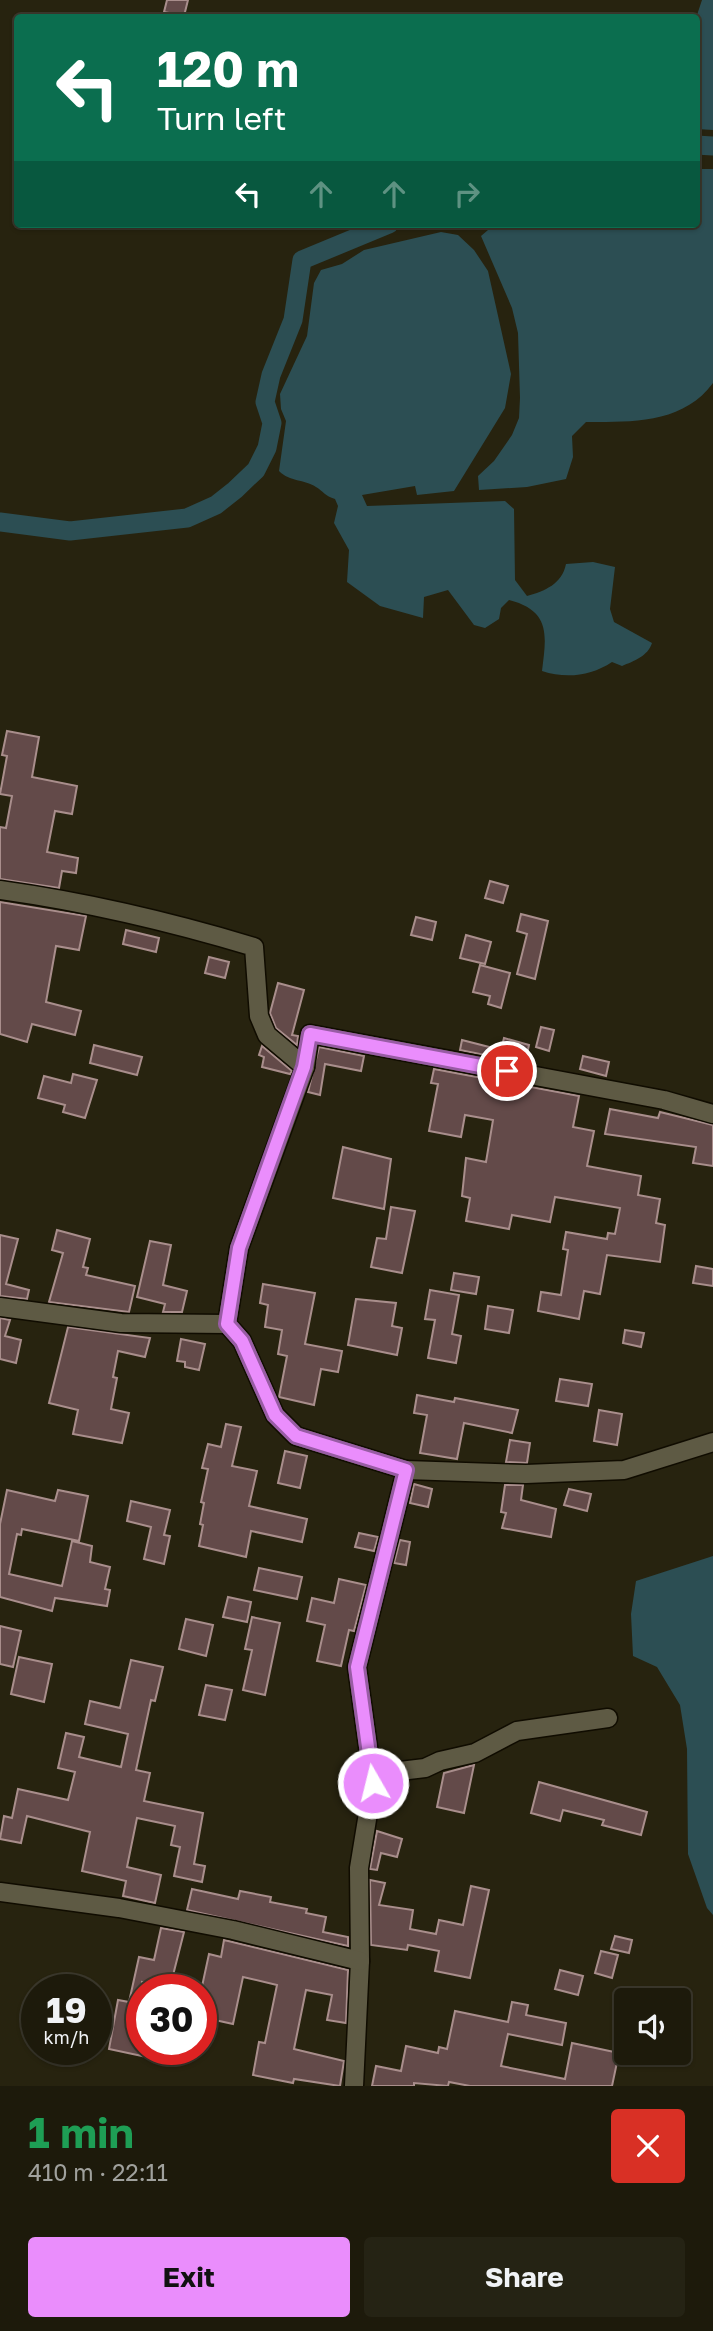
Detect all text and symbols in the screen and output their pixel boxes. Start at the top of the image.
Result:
text: 120 m [157,39,299,98]
icon: left [42,42,133,133]
text: Turn left [157,99,286,137]
icon: left [229,175,267,213]
icon: ahead [302,175,340,213]
icon: ahead [375,175,413,213]
icon: right [448,175,486,213]
pin [477,1041,537,1101]
icon: arrive [488,1052,526,1090]
position arrow [336,1746,410,1820]
speed limit sign: 30 [126,1974,217,2065]
map controls [614,1988,691,2065]
button: sound [614,1988,691,2065]
text: 19 [46,1989,87,2031]
text: km/h [44,2026,89,2048]
text: 1 min [28,2107,134,2157]
button: close [611,2109,685,2183]
text: 410 m · 22:11 [28,2158,168,2186]
button: Exit [28,2237,350,2317]
button: Share [364,2237,685,2317]

